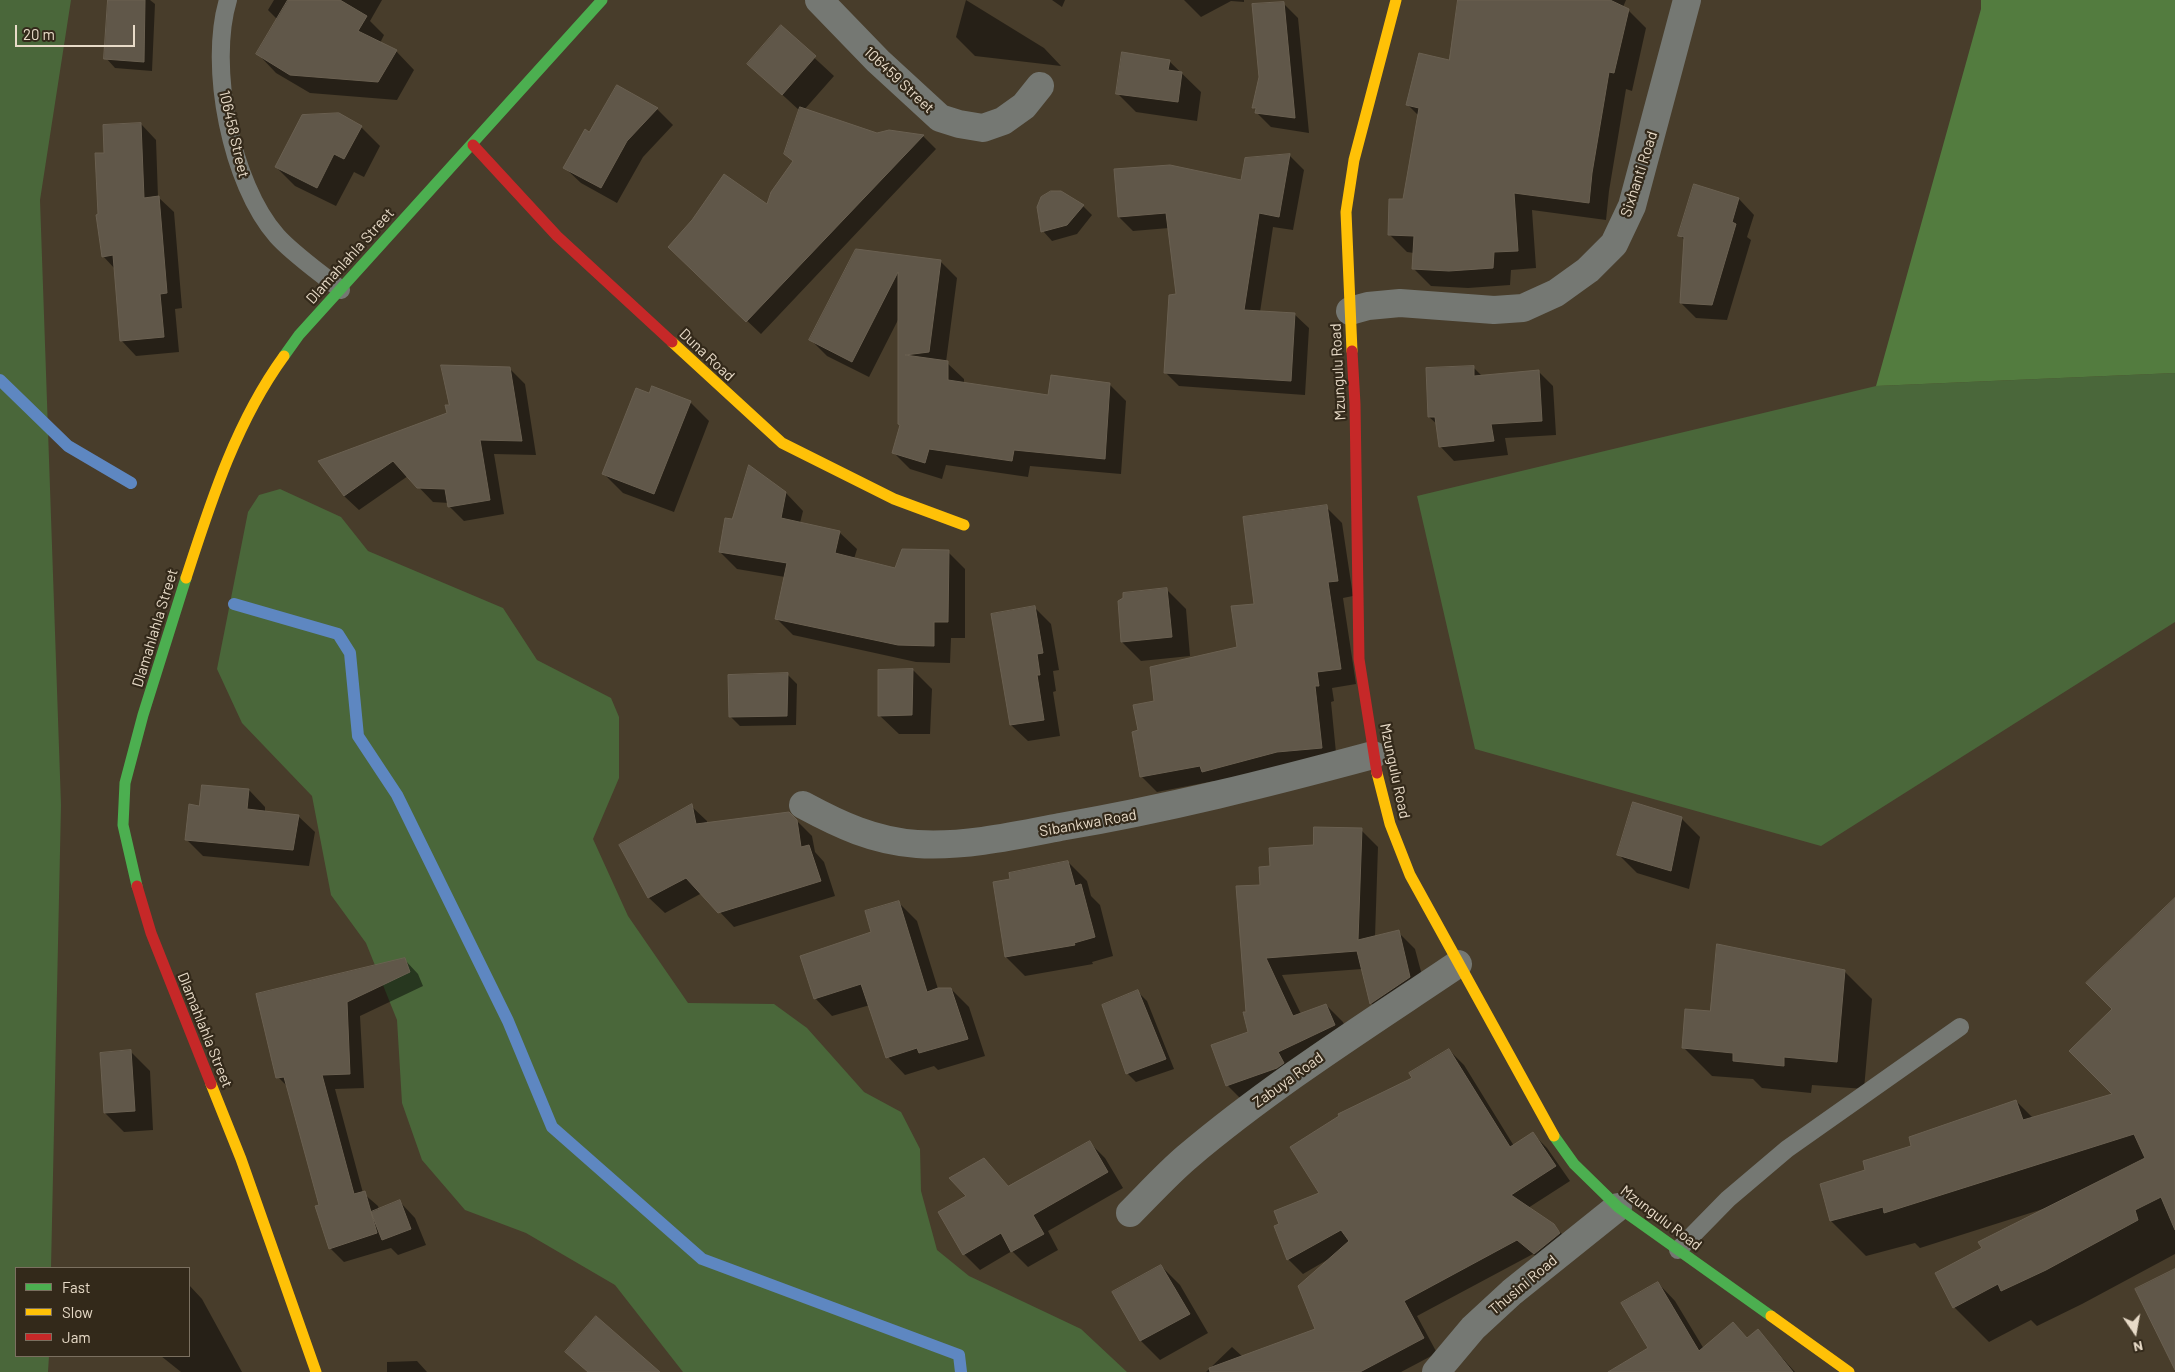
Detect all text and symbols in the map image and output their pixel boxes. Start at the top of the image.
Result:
scale bar [18,15,138,47]
text: 20 m [23,25,55,43]
street label: 106459 Street [860,43,938,117]
street label: 106458 Street [215,89,253,179]
street label: Sixhanti Road [1617,129,1661,219]
street label: Dlamahlahla Street [302,204,398,308]
street label: Mzungulu Road [1326,323,1350,421]
street label: Duna Road [676,325,738,385]
street label: Dlamahlahla Street [128,567,182,689]
street label: Mzungulu Road [1376,722,1414,820]
street label: Sibankwa Road [1038,806,1138,840]
street label: Dlamahlahla Street [174,970,236,1090]
street label: Zabuya Road [1249,1048,1327,1112]
street label: Mzungulu Road [1617,1182,1705,1254]
street label: Thusini Road [1485,1251,1561,1319]
legend [15,1267,190,1357]
text: Fast [62,1278,90,1296]
text: Slow [62,1303,93,1321]
north arrow [2110,1307,2160,1357]
text: Jam [62,1328,91,1346]
text: N [2132,1338,2145,1356]

